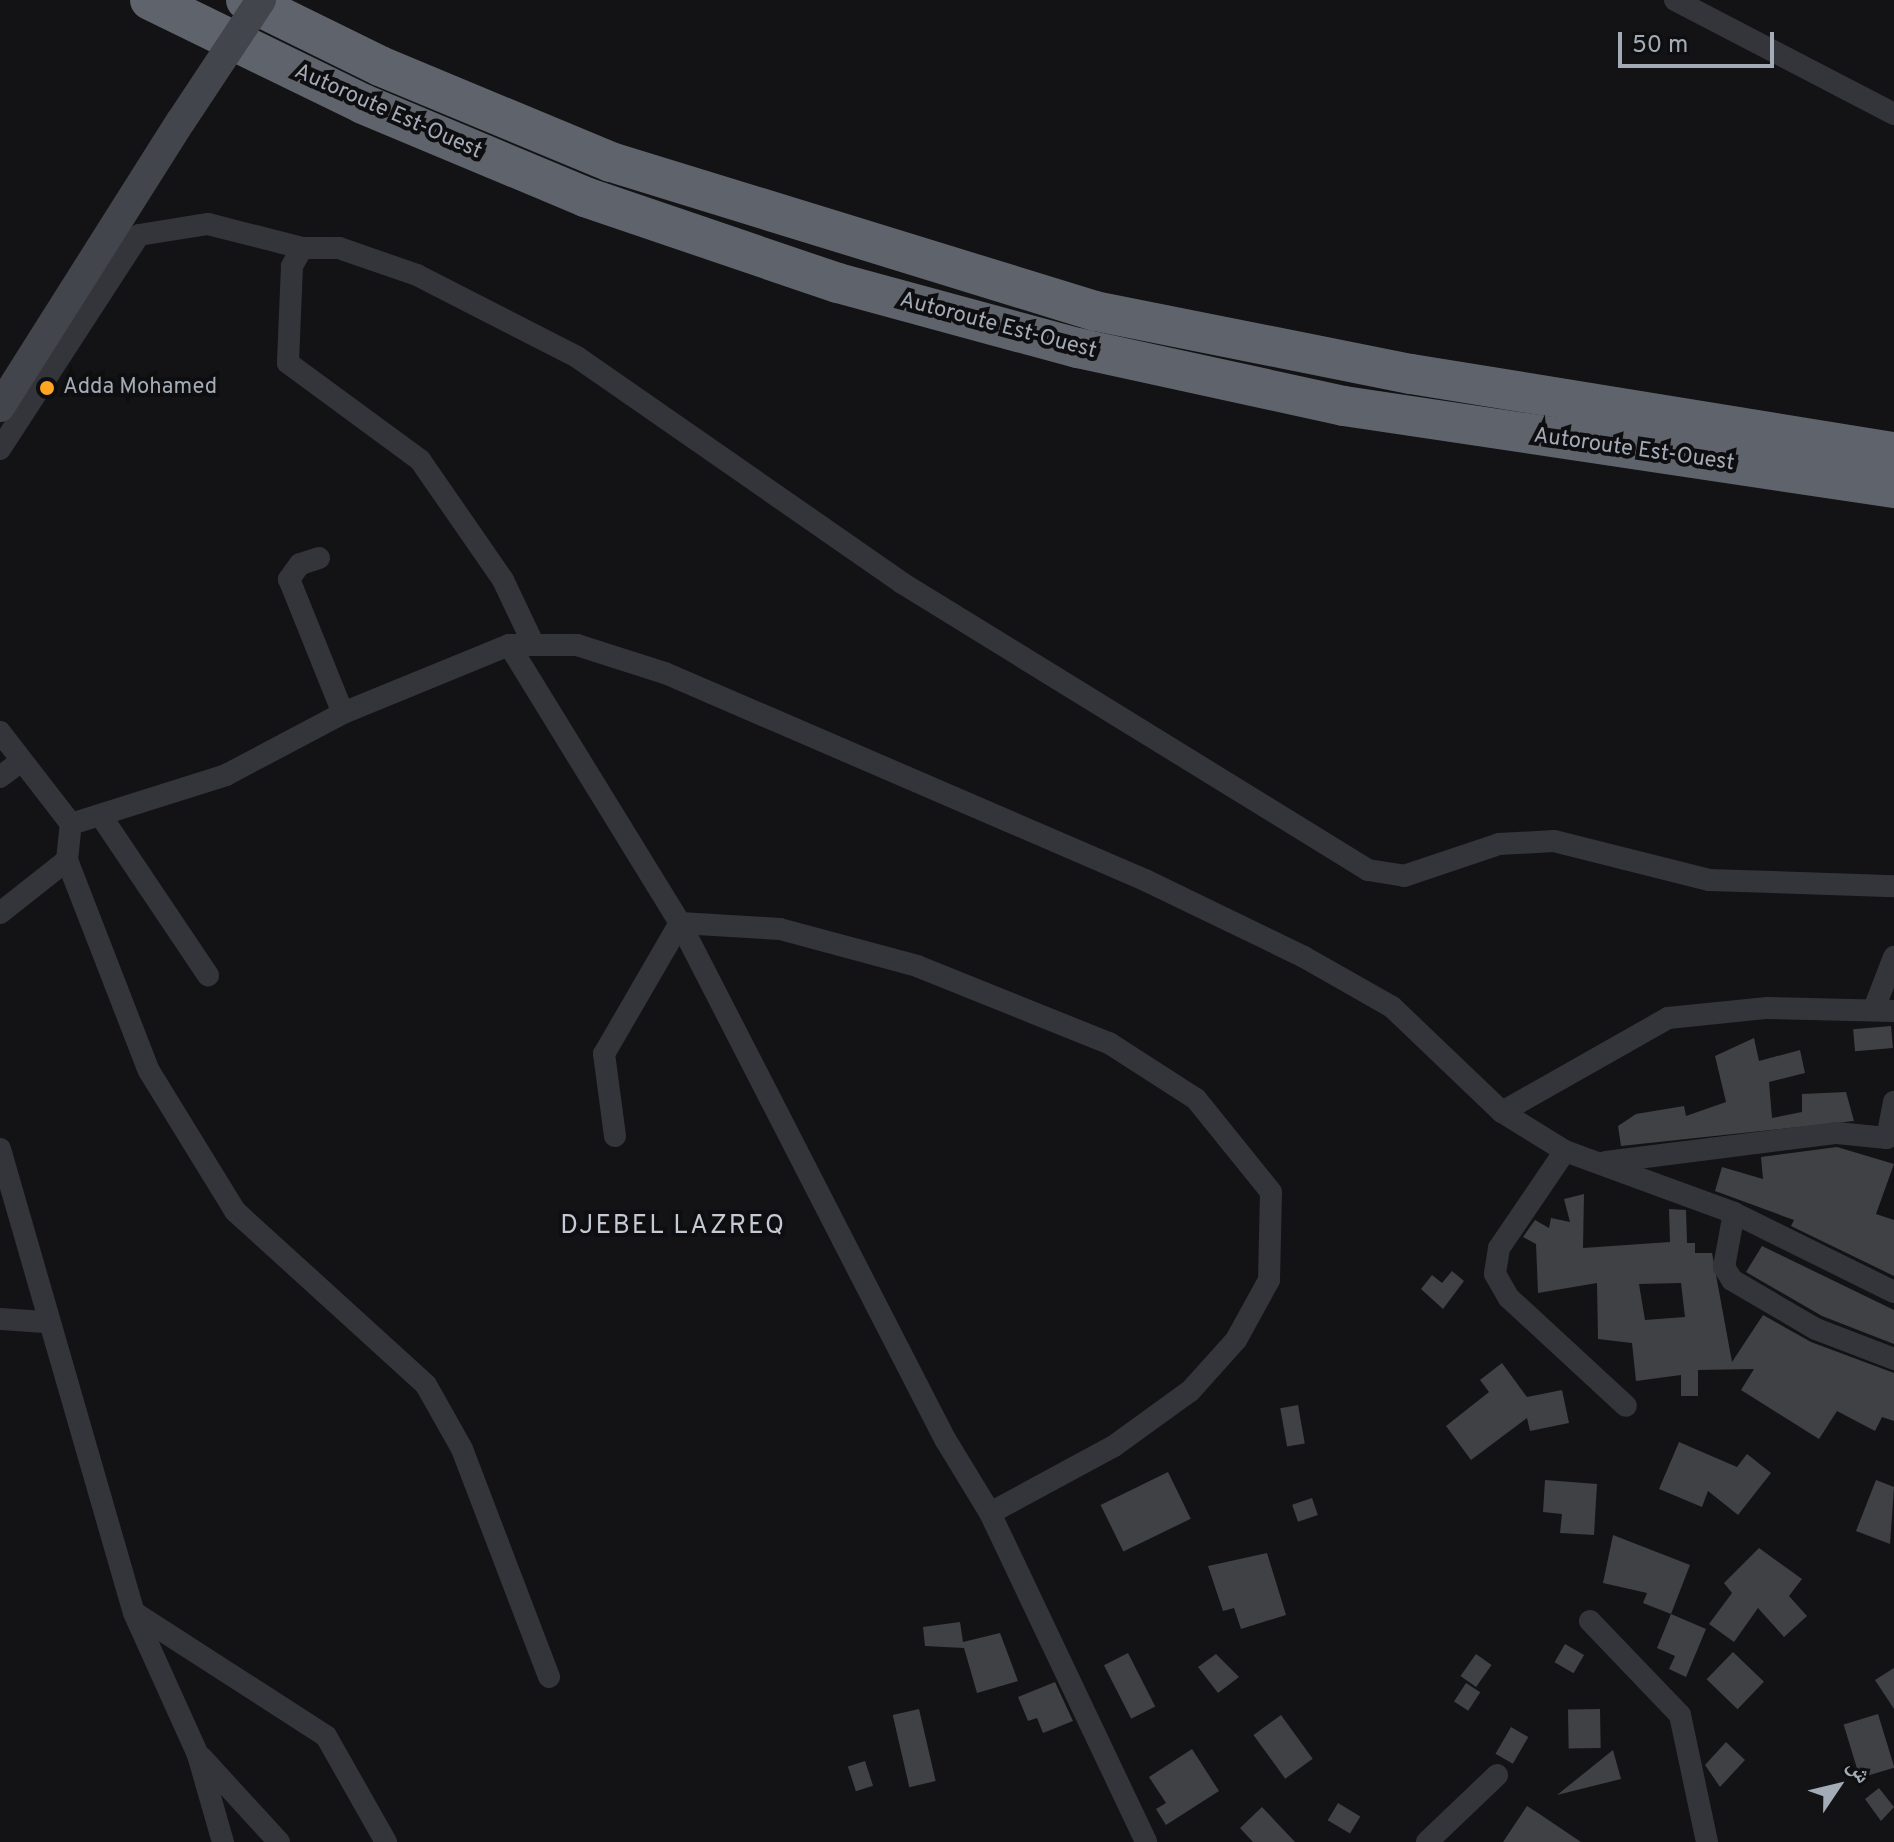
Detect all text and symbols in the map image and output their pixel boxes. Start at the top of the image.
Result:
scale bar [1622,16,1778,66]
text: 50 m [1632,31,1688,61]
street label: Autoroute Est-Ouest [290,59,486,165]
street label: Autoroute Est-Ouest [897,287,1099,365]
place label: Adda Mohamed [63,375,217,401]
marker: Adda Mohamed [38,379,56,397]
street label: Autoroute Est-Ouest [1532,423,1736,477]
district label: DJEBEL LAZREQ [560,1211,786,1243]
north arrow [1798,1746,1878,1826]
text: ش [1840,1755,1876,1789]

